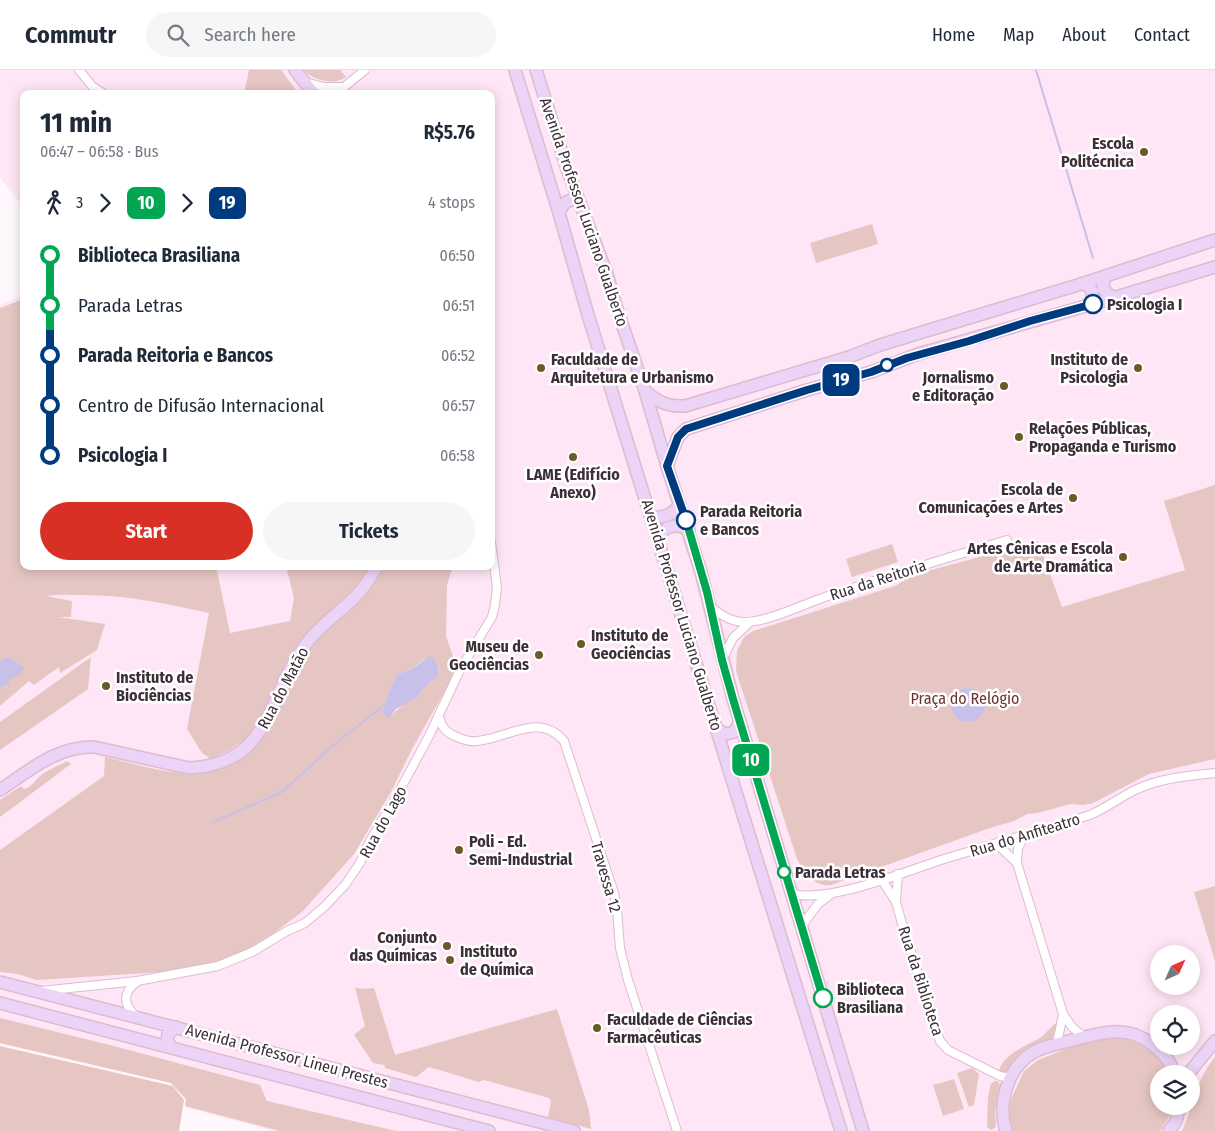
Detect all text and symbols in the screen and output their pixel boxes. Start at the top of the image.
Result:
search box [146,12,496,57]
text: Commutr [25,21,116,49]
icon: search [164,21,192,49]
text: Search here [204,23,296,46]
text: Home [932,24,975,46]
text: Map [1003,24,1034,46]
text: About [1062,24,1106,46]
text: Contact [1134,24,1190,46]
street label: Avenida Professor Luciano Gualberto [536,95,632,329]
text: 11 min [40,106,112,139]
text: R$5.76 [424,121,475,144]
place label: Escola Politécnica [1061,134,1134,171]
text: 06:47 – 06:58 · Bus [40,142,159,161]
marker: Escola Politécnica [1138,146,1150,158]
icon: walk [40,189,68,217]
icon: forward [91,189,119,217]
icon: forward [173,189,201,217]
text: 10 [137,192,155,214]
text: 19 [219,192,236,214]
text: 3 [76,193,83,212]
text: 4 stops [428,193,475,212]
text: Biblioteca Brasiliana [78,244,240,267]
text: 06:50 [440,246,475,265]
text: Parada Letras [78,294,183,317]
marker: Psicologia I [1083,294,1103,314]
place label: Psicologia I [1107,295,1182,314]
text: 06:51 [442,296,475,315]
text: Parada Reitoria e Bancos [78,344,273,367]
text: 06:52 [441,346,475,365]
place label: Faculdade de Arquitetura e Urbanismo [550,350,714,387]
place label: Instituto de Psicologia [1051,350,1128,387]
unlabelled marker [880,358,894,372]
marker: Faculdade de Arquitetura e Urbanismo [535,362,547,374]
marker: Instituto de Psicologia [1132,362,1144,374]
line badge: 19 [818,364,864,396]
place label: Jornalismo e Editoração [912,368,994,406]
text: 19 [833,369,849,391]
marker: Jornalismo e Editoração [998,380,1010,392]
text: Centro de Difusão Internacional [78,394,324,417]
text: 06:57 [442,396,475,415]
place label: Relações Públicas, Propaganda e Turismo [1029,419,1177,456]
marker: Relações Públicas, Propaganda e Turismo [1013,431,1025,443]
text: Psicologia I [78,444,167,467]
text: 06:58 [440,446,475,465]
marker: LAME (Edifício Anexo) [567,451,579,463]
place label: LAME (Edifício Anexo) [526,465,620,502]
place label: Escola de Comunicações e Artes [918,480,1063,518]
marker: Escola de Comunicações e Artes [1067,492,1079,504]
street label: Avenida Professor Luciano Gualberto [638,497,726,733]
button: Start [40,502,253,560]
button: Tickets [263,502,475,560]
place label: Parada Reitoria e Bancos [700,502,802,539]
marker: Parada Reitoria e Bancos [676,510,696,530]
place label: Artes Cênicas e Escola de Arte Dramática [967,539,1113,576]
marker: Artes Cênicas e Escola de Arte Dramática [1117,551,1129,563]
street label: Rua da Reitoria [827,555,929,605]
place label: Instituto de Geociências [591,626,671,663]
place label: Museu de Geociências [449,637,529,674]
marker: Instituto de Geociências [575,638,587,650]
street label: Rua do Matão [253,644,313,732]
marker: Museu de Geociências [533,649,545,661]
place label: Instituto de Biociências [116,668,193,705]
marker: Instituto de Biociências [100,680,112,692]
park label: Praça do Relógio [911,689,1019,708]
line badge: 10 [728,744,774,776]
text: 10 [742,749,760,771]
street label: Rua do Lago [355,783,411,861]
street label: Rua do Anfiteatro [968,809,1082,861]
place label: Poli - Ed. Semi-Industrial [469,832,573,869]
street label: Travessa 12 [587,839,625,915]
marker: Poli - Ed. Semi-Industrial [453,844,465,856]
place label: Parada Letras [795,863,885,882]
marker: Parada Letras [777,865,791,879]
street label: Rua da Biblioteca [894,924,948,1038]
place label: Conjunto das Químicas [349,928,437,965]
marker: Conjunto das Químicas [441,940,453,952]
place label: Instituto de Química [460,942,534,979]
north arrow [1150,945,1200,995]
map controls [1150,945,1200,1115]
marker: Instituto de Química [444,954,456,966]
place label: Biblioteca Brasiliana [837,980,904,1017]
marker: Biblioteca Brasiliana [813,988,833,1008]
button: locate [1150,1005,1200,1055]
place label: Faculdade de Ciências Farmacêuticas [607,1010,753,1047]
street label: Avenida Professor Lineu Prestes [184,1020,390,1092]
marker: Faculdade de Ciências Farmacêuticas [591,1022,603,1034]
button: layers [1150,1065,1200,1115]

